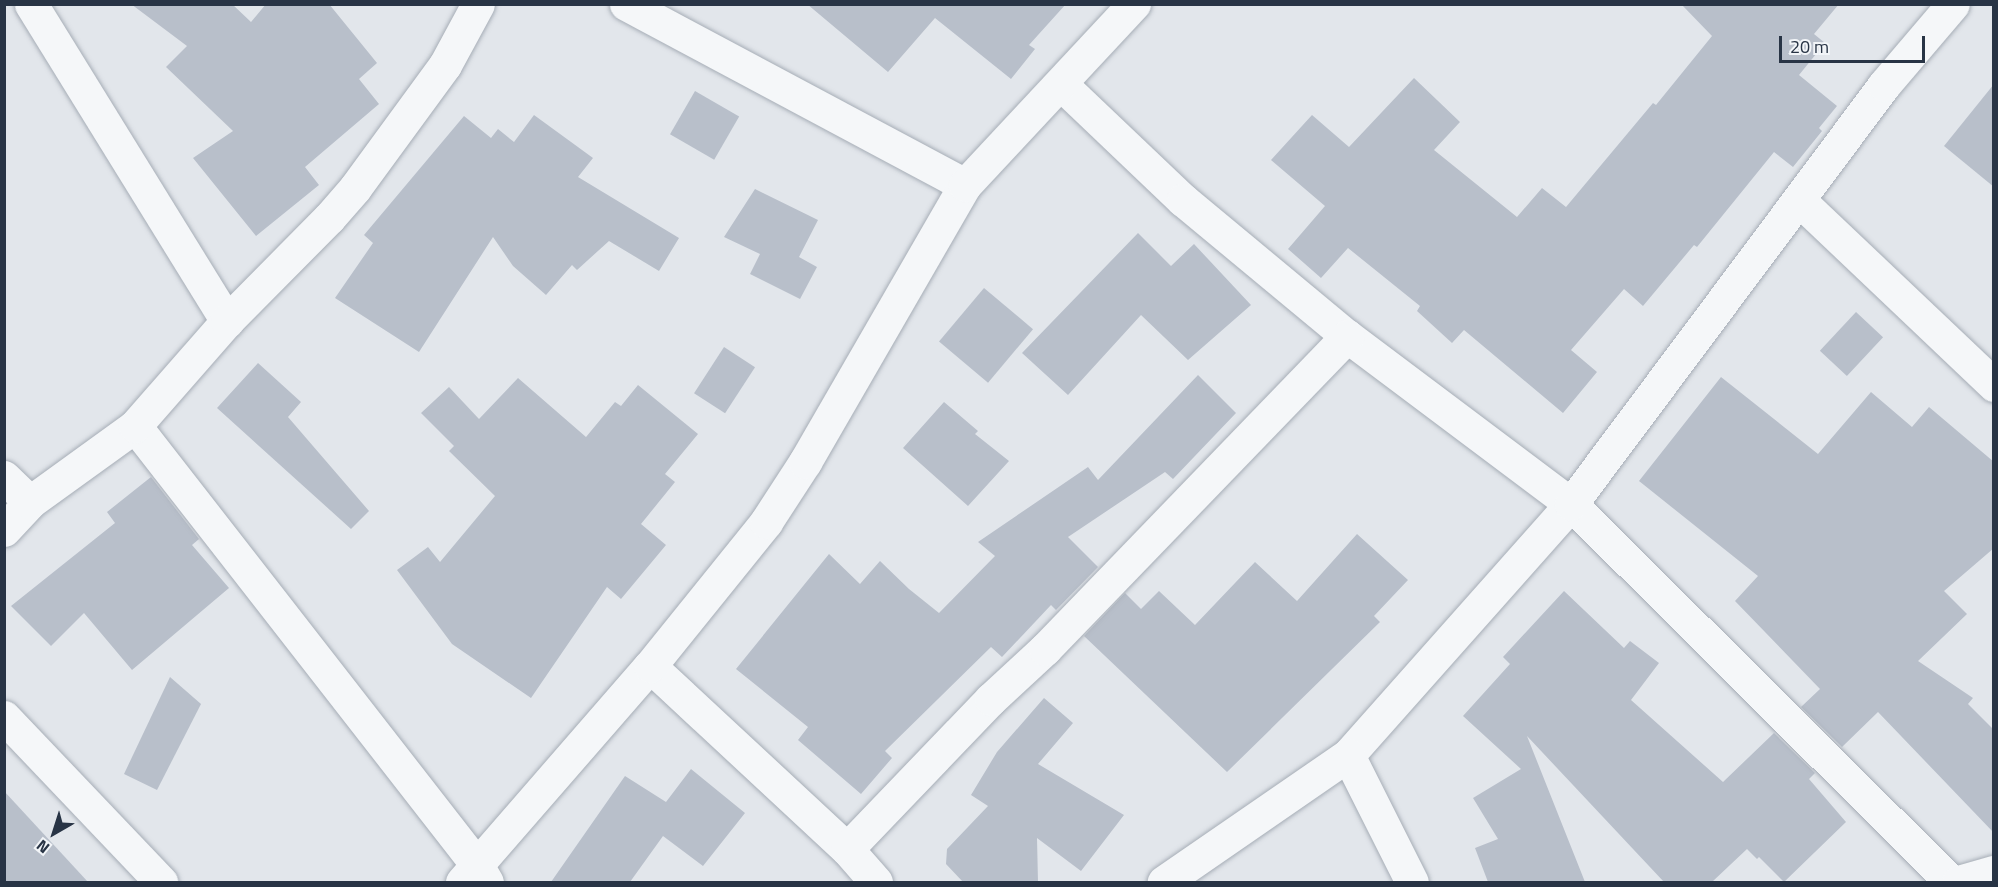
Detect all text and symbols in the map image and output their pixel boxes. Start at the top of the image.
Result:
scale bar [1782,24,1928,62]
text: 20 m [1790,33,1829,60]
north arrow [24,803,84,863]
text: N [31,834,55,860]

